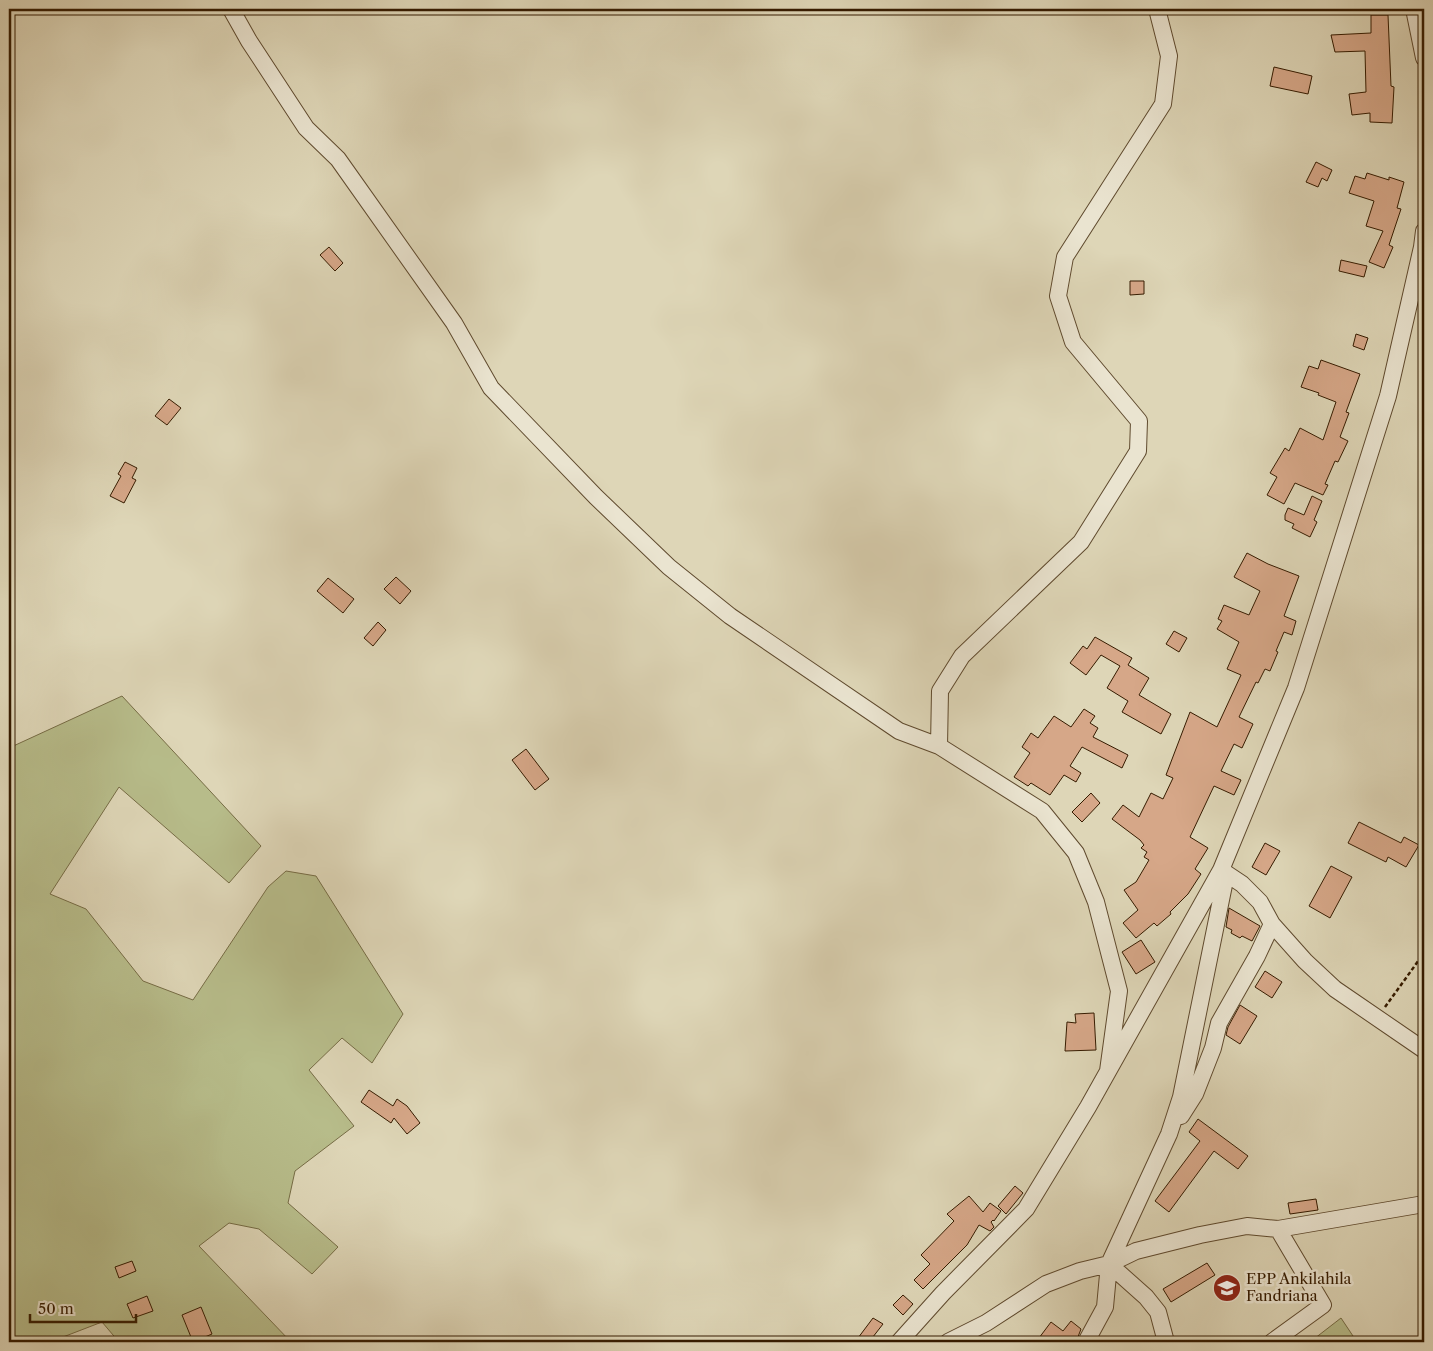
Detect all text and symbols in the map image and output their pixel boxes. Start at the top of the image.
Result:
place label: EPP Ankilahila Fandriana [1246,1269,1352,1305]
school or university icon: EPP Ankilahila Fandriana [1212,1273,1242,1303]
scale bar [30,1291,136,1323]
text: 50 m [38,1299,74,1318]

